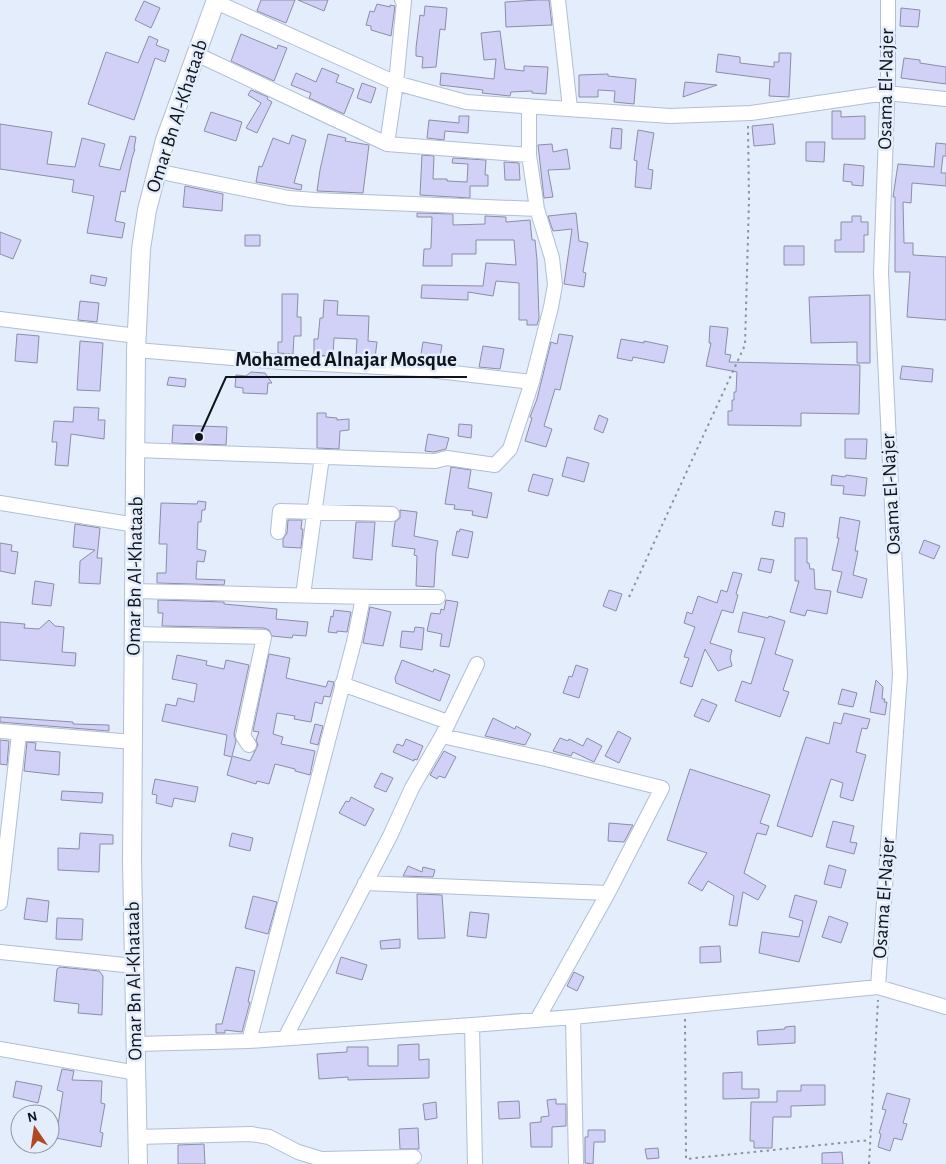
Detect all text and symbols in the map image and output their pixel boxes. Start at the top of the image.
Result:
street label: Osama El-Najer [875,28,897,150]
street label: Omar Bn Al-Khataab [143,37,211,195]
callout: Mohamed Alnajar Mosque [226,341,467,377]
text: Mohamed Alnajar Mosque [235,349,457,370]
street label: Osama El-Najer [878,432,904,555]
street label: Omar Bn Al-Khataab [124,496,146,656]
street label: Osama El-Najer [870,836,898,959]
street label: Omar Bn Al-Khataab [123,901,145,1061]
north arrow [10,1104,60,1154]
text: N [26,1109,39,1125]

